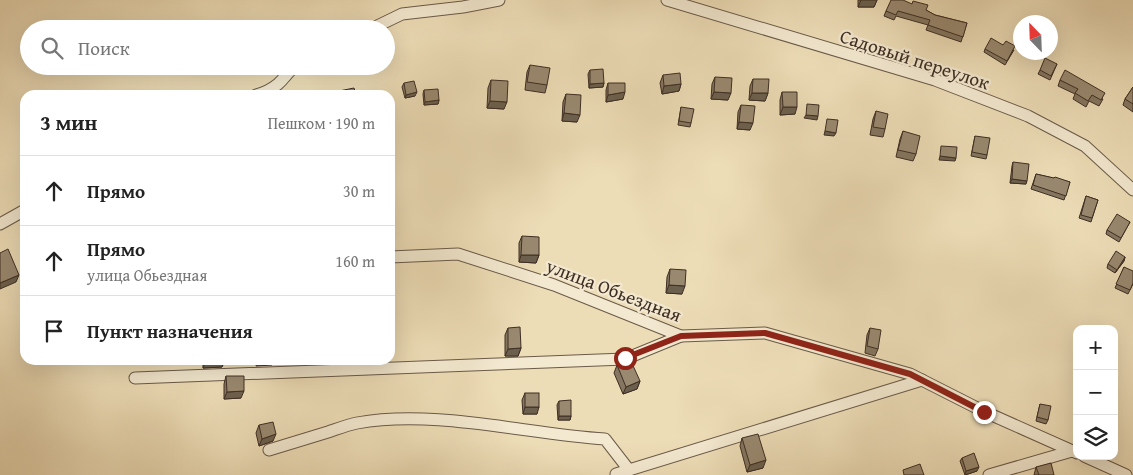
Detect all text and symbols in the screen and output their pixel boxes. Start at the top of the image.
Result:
north arrow [1013,15,1058,60]
search box [20,20,395,75]
street label: Садовый переулок [836,22,994,96]
icon: search [38,34,66,62]
text: Поиск [78,34,130,62]
text: 3 мин [40,107,97,138]
text: Пешком · 190 m [268,111,375,135]
icon: ahead [40,177,68,205]
text: Прямо [87,177,145,205]
text: 30 m [343,179,375,203]
text: Прямо [87,235,145,263]
icon: ahead [40,247,68,275]
text: 160 m [335,249,375,273]
street label: улица Обьездная [541,251,686,329]
text: улица Обьездная [87,263,207,287]
icon: arrive [40,317,68,345]
text: Пункт назначения [87,317,253,345]
map controls [1073,325,1118,460]
button: + [1073,325,1118,370]
route start [614,347,637,370]
button: − [1073,370,1118,415]
route end [973,401,996,424]
button: layers [1073,415,1118,460]

